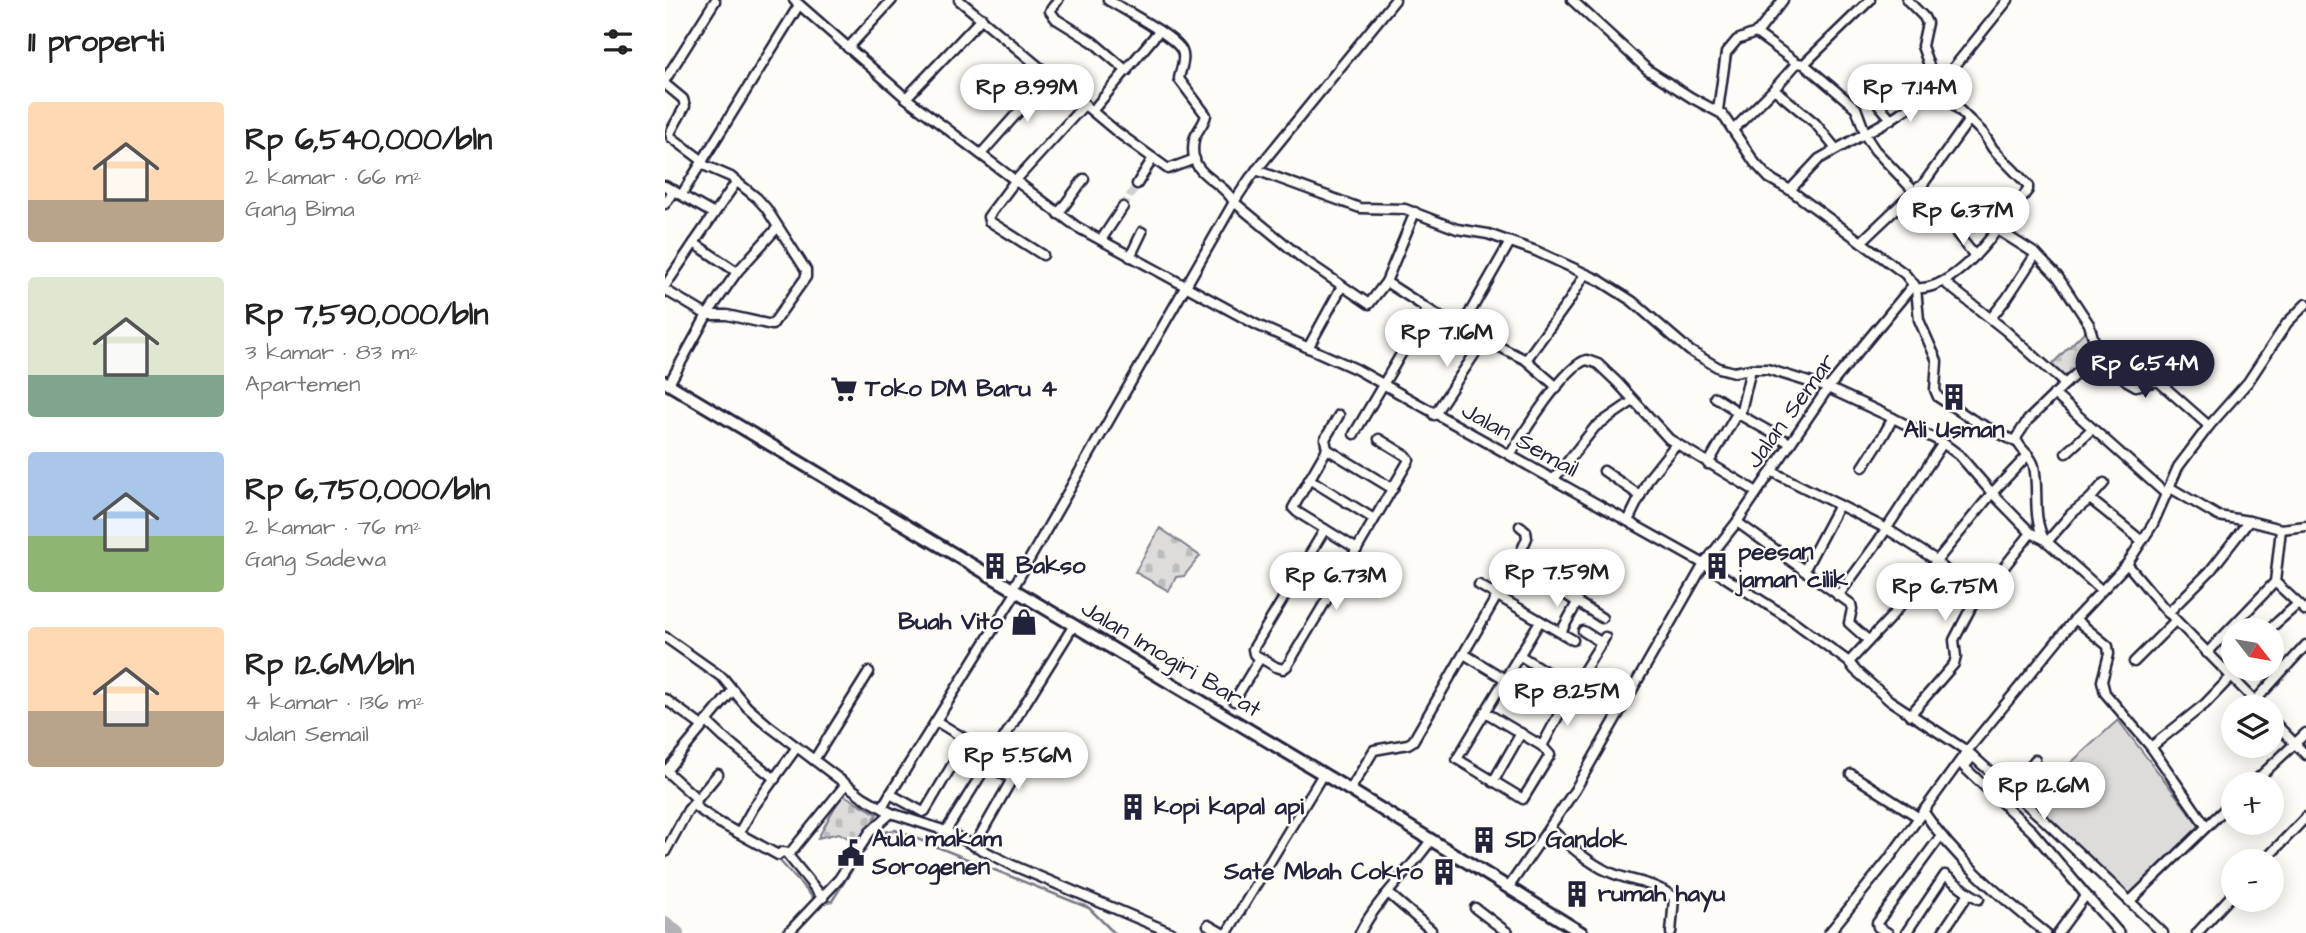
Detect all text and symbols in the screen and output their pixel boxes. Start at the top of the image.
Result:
text: 11 properti [28,21,164,63]
icon: filters [599,23,637,61]
pin: Rp 8.99M [955,64,1099,124]
pin: Rp 7.14M [1838,64,1982,124]
text: Rp 8.99M [976,71,1078,103]
text: Rp 7.14M [1863,71,1957,103]
text: Rp 6,540,000/bln [245,119,492,161]
icon: home [84,130,168,214]
text: 2 kamar · 66 m² [245,161,422,193]
pin: Rp 6.37M [1891,188,2035,247]
text: Gang Bima [245,193,355,225]
text: Rp 6.37M [1913,194,2013,226]
text: Rp 7,590,000/bln [245,294,488,336]
icon: home [84,305,168,389]
pin: Rp 7.16M [1375,310,1519,369]
text: Rp 7.16M [1401,316,1493,348]
text: 3 kamar · 83 m² [245,336,418,368]
pin: Rp 6.54M [2073,340,2217,400]
street label: Jalan Semar [1738,346,1844,476]
text: Rp 6.54M [2091,347,2199,379]
text: Apartemen [245,368,361,400]
place label: Toko DM Baru 4 [864,372,1058,406]
supermarket icon: Toko DM Baru 4 [829,374,859,404]
building icon: Ali Usman [1939,382,1969,412]
street label: Jalan Semail [1455,394,1585,486]
place label: Ali Usman [1904,413,2004,447]
text: Rp 6,750,000/bln [245,469,490,511]
icon: home [84,480,168,564]
text: 2 kamar · 76 m² [245,511,421,543]
place label: peesan jaman cilik [1734,535,1848,597]
text: Gang Sadewa [245,543,386,575]
place label: Bakso [1016,549,1086,583]
pin: Rp 7.59M [1485,550,1629,609]
building icon: Bakso [980,551,1010,581]
building icon: peesan jaman cilik [1702,551,1732,581]
pin: Rp 6.73M [1264,552,1408,612]
text: Rp 7.59M [1505,556,1609,588]
text: Rp 6.73M [1286,559,1386,591]
pin: Rp 6.75M [1873,564,2017,623]
text: Rp 6.75M [1892,570,1998,602]
street label: Jalan Imogiri Barat [1074,592,1268,727]
place label: Buah Vito [898,605,1003,639]
shop icon: Buah Vito [1009,607,1039,637]
north arrow [2221,618,2284,681]
map controls [2221,618,2284,912]
text: Rp 12.6M/bln [245,644,414,686]
icon: home [84,655,168,739]
pin: Rp 8.25M [1495,668,1639,728]
text: Rp 8.25M [1514,675,1620,707]
text: 4 kamar · 136 m² [245,686,424,718]
button: layers [2221,695,2284,758]
text: Jalan Semail [245,718,369,750]
pin: Rp 5.56M [946,732,1090,792]
text: Rp 5.56M [964,739,1072,771]
pin: Rp 12.6M [1972,762,2116,822]
text: Rp 12.6M [1998,769,2090,801]
button: + [2221,772,2284,835]
place label: kopi kapal api [1154,790,1304,824]
building icon: kopi kapal api [1118,792,1148,822]
place label: Aula makam Sorogenen [871,822,1002,885]
place label: SD Gandok [1504,823,1627,857]
building icon: SD Gandok [1469,825,1499,855]
public building icon: Aula makam Sorogenen [836,838,866,868]
button: − [2221,849,2284,912]
place label: Sate Mbah Cokro [1223,855,1424,889]
building icon: Sate Mbah Cokro [1429,857,1459,887]
place label: rumah hayu [1598,877,1725,913]
building icon: rumah hayu [1562,879,1592,909]

